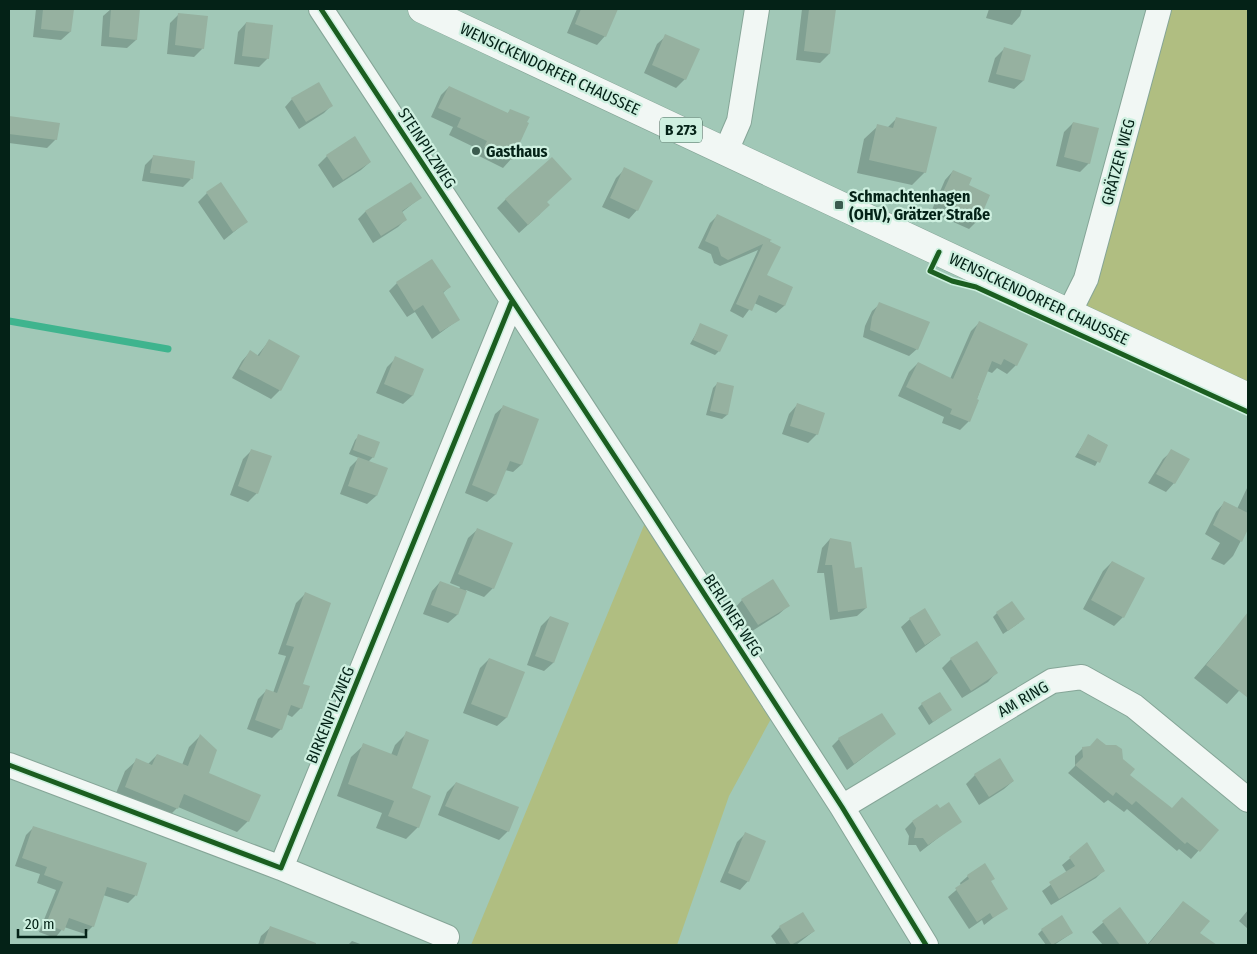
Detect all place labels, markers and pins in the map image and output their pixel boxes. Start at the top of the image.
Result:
place label: Gasthaus [486,142,548,161]
marker: Gasthaus [470,145,482,157]
place label: Schmachtenhagen (OHV), Grätzer Straße [849,187,990,224]
marker: Schmachtenhagen (OHV), Grätzer Straße [833,199,845,211]

